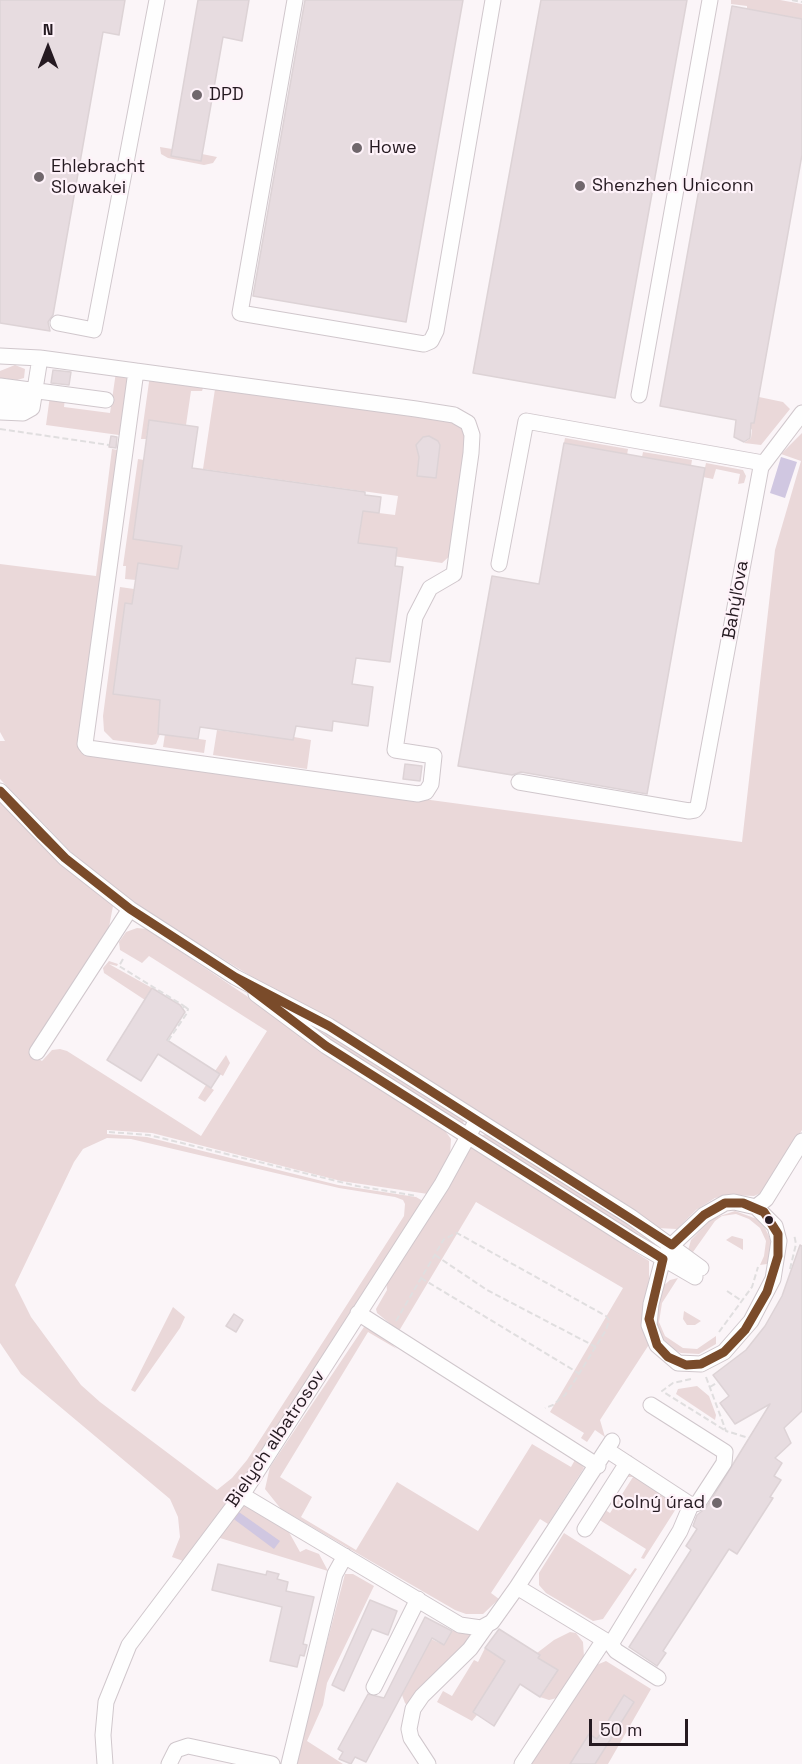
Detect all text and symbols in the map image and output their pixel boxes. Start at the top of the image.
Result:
north arrow [18,18,78,78]
text: N [43,19,53,40]
place label: DPD [209,84,244,106]
marker: DPD [190,88,204,102]
place label: Howe [369,137,417,159]
marker: Howe [350,141,364,155]
place label: Ehlebracht Slowakei [51,156,145,198]
marker: Ehlebracht Slowakei [32,170,46,184]
place label: Shenzhen Uniconn [592,175,754,197]
marker: Shenzhen Uniconn [573,179,587,193]
street label: Bahýľova [718,559,754,641]
unlabelled marker [763,1214,775,1226]
street label: Bielych albatrosov [222,1366,330,1512]
place label: Colný úrad [612,1492,705,1514]
marker: Colný úrad [710,1496,724,1510]
scale bar [592,1707,691,1745]
text: 50 m [600,1718,642,1741]

